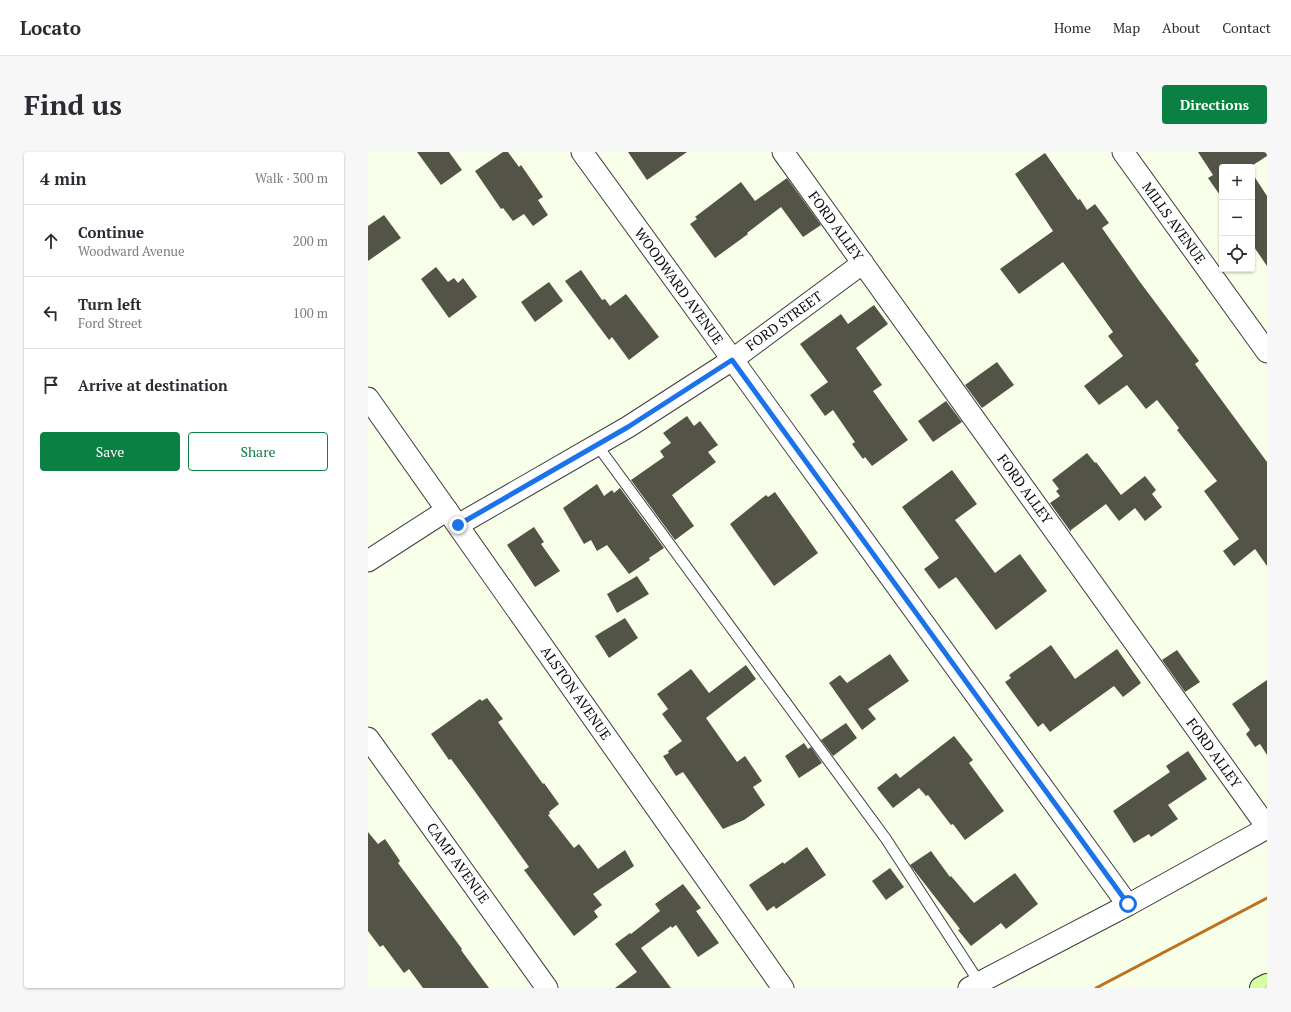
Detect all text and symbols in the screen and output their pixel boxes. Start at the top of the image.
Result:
text: Locato [20,15,81,40]
text: Home [1054,18,1091,37]
text: Map [1113,18,1140,37]
text: About [1162,18,1200,37]
text: Contact [1222,18,1271,37]
button: Directions [1162,85,1267,124]
text: Find us [24,86,122,123]
map controls [1219,164,1255,272]
button: + [1219,164,1255,200]
text: 4 min [40,167,87,190]
text: Walk · 300 m [255,169,328,187]
street label: MILLS AVENUE [1138,178,1211,267]
street label: FORD ALLEY [805,187,869,265]
button: − [1219,200,1255,236]
text: Continue [78,222,144,242]
street label: WOODWARD AVENUE [631,224,728,348]
icon: ahead [40,230,62,252]
text: 200 m [293,232,328,250]
button: locate [1219,236,1255,272]
text: Woodward Avenue [78,242,185,260]
street label: FORD STREET [742,286,826,355]
text: Turn left [78,294,142,314]
icon: left [40,302,62,324]
text: 100 m [293,304,328,322]
text: Ford Street [78,314,142,332]
icon: arrive [40,374,62,396]
text: Arrive at destination [78,375,228,395]
button: Save [40,432,180,471]
button: Share [188,432,328,471]
street label: FORD ALLEY [994,450,1058,528]
route end [449,516,467,534]
street label: ALSTON AVENUE [537,642,616,743]
street label: FORD ALLEY [1183,714,1247,792]
street label: CAMP AVENUE [423,818,494,907]
route start [1119,895,1137,913]

